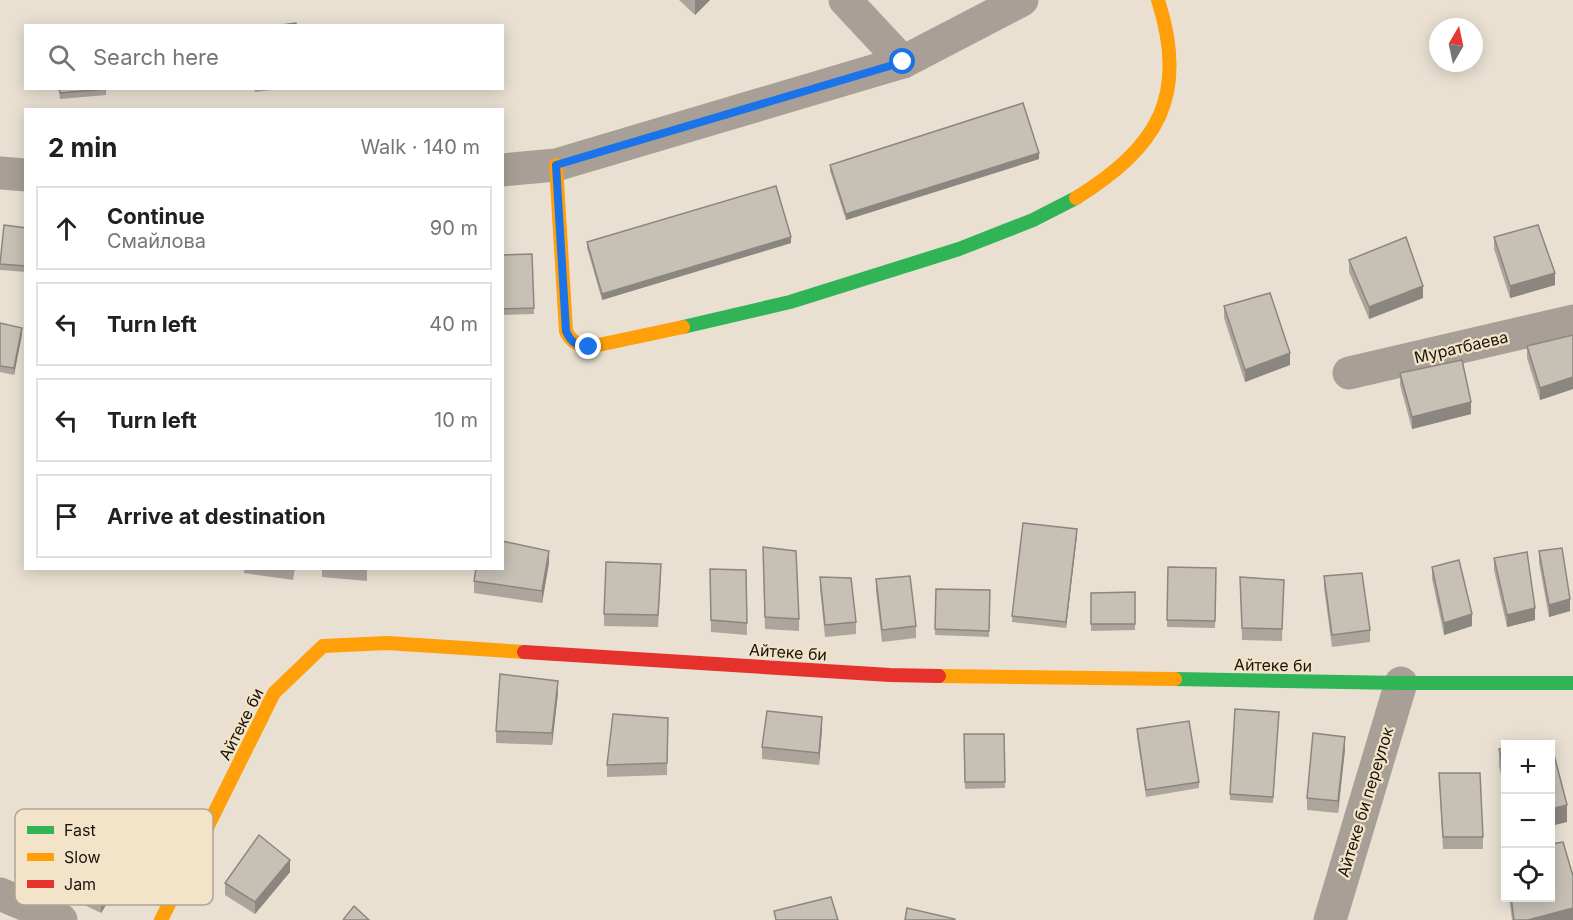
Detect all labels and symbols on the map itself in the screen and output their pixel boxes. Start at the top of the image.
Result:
north arrow [1429,18,1483,72]
route start [889,48,915,74]
street label: Муратбаева [1412,326,1510,368]
route end [575,333,601,359]
street label: Айтеке би [748,639,828,665]
street label: Айтеке би [1234,654,1312,676]
street label: Айтеке би [214,685,268,763]
street label: Айтеке би переулок [1333,724,1397,879]
legend [15,809,213,905]
text: Fast [64,820,96,840]
text: Slow [64,847,101,867]
text: Jam [64,874,96,894]

